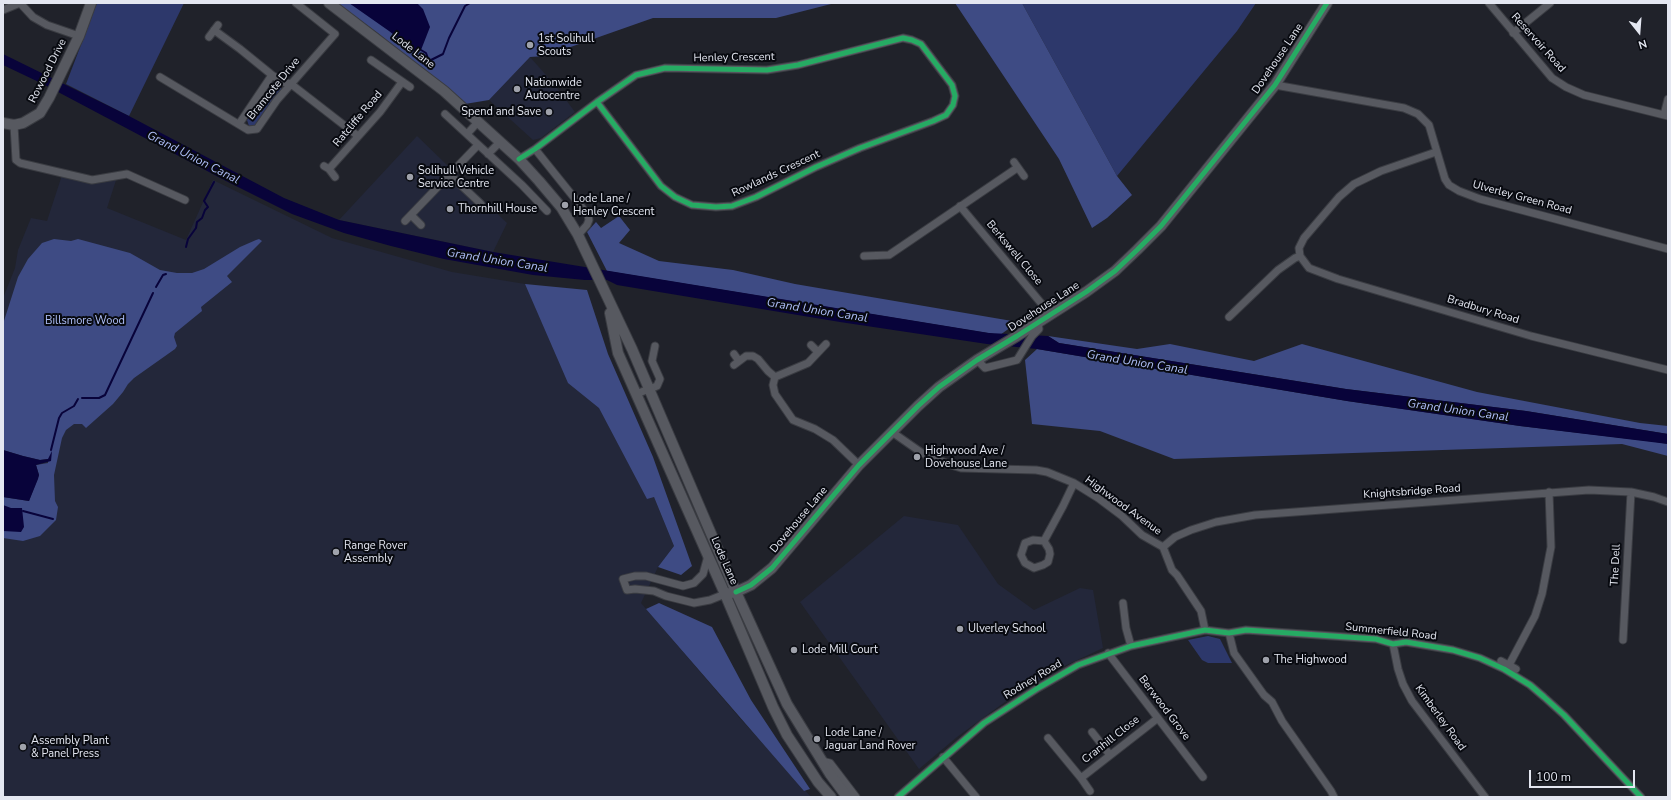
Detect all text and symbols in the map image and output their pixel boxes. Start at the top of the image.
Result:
street label: Reservoir Road [1508,11,1568,75]
north arrow [1619,12,1659,52]
street label: Dovehouse Lane [1250,21,1306,97]
street label: Lode Lane [389,30,437,72]
place label: 1st Solihull Scouts [538,32,594,58]
text: N [1637,36,1649,52]
street label: Rowood Drive [26,37,70,105]
marker: 1st Solihull Scouts [525,40,535,50]
street label: Henley Crescent [693,51,775,65]
street label: Bramcote Drive [245,55,303,123]
place label: Nationwide Autocentre [525,76,582,102]
marker: Nationwide Autocentre [512,84,522,94]
street label: Ratcliffe Road [331,88,385,150]
place label: Spend and Save [461,105,541,119]
marker: Spend and Save [544,107,554,117]
water label: Grand Union Canal [144,128,242,188]
street label: Rowlands Crescent [730,148,822,200]
place label: Solihull Vehicle Service Centre [418,164,494,190]
marker: Solihull Vehicle Service Centre [405,172,415,182]
street label: Ulverley Green Road [1471,178,1573,218]
place label: Lode Lane / Henley Crescent [573,192,654,218]
marker: Lode Lane / Henley Crescent [560,200,570,210]
place label: Thornhill House [458,202,537,216]
marker: Thornhill House [445,204,455,214]
street label: Berkswell Close [983,218,1045,288]
water label: Grand Union Canal [445,246,549,276]
street label: Dovehouse Lane [1006,279,1082,335]
street label: Bradbury Road [1445,293,1521,327]
water label: Grand Union Canal [765,296,869,326]
park label: Billsmore Wood [45,314,125,328]
water label: Grand Union Canal [1085,348,1189,378]
water label: Grand Union Canal [1406,397,1510,425]
place label: Highwood Ave / Dovehouse Lane [925,444,1007,470]
marker: Highwood Ave / Dovehouse Lane [912,452,922,462]
street label: Highwood Avenue [1082,474,1164,538]
street label: Knightsbridge Road [1363,482,1461,502]
street label: Dovehouse Lane [768,484,830,556]
street label: Lode Lane [708,535,740,587]
place label: Range Rover Assembly [344,539,407,565]
street label: The Dell [1608,544,1624,586]
marker: Range Rover Assembly [331,547,341,557]
street label: Summerfield Road [1345,621,1437,643]
place label: Ulverley School [968,622,1046,636]
marker: Ulverley School [955,624,965,634]
place label: Lode Mill Court [802,643,878,657]
marker: Lode Mill Court [789,645,799,655]
place label: The Highwood [1274,653,1347,667]
marker: The Highwood [1261,655,1271,665]
street label: Rodney Road [1001,657,1065,703]
street label: Berwood Grove [1135,673,1193,743]
street label: Kimberley Road [1412,683,1468,753]
street label: Cranhill Close [1080,713,1142,767]
place label: Lode Lane / Jaguar Land Rover [825,726,916,752]
place label: Assembly Plant & Panel Press [31,734,109,760]
marker: Lode Lane / Jaguar Land Rover [812,734,822,744]
marker: Assembly Plant & Panel Press [18,742,28,752]
scale bar [1531,762,1637,788]
text: 100 m [1536,769,1571,785]

